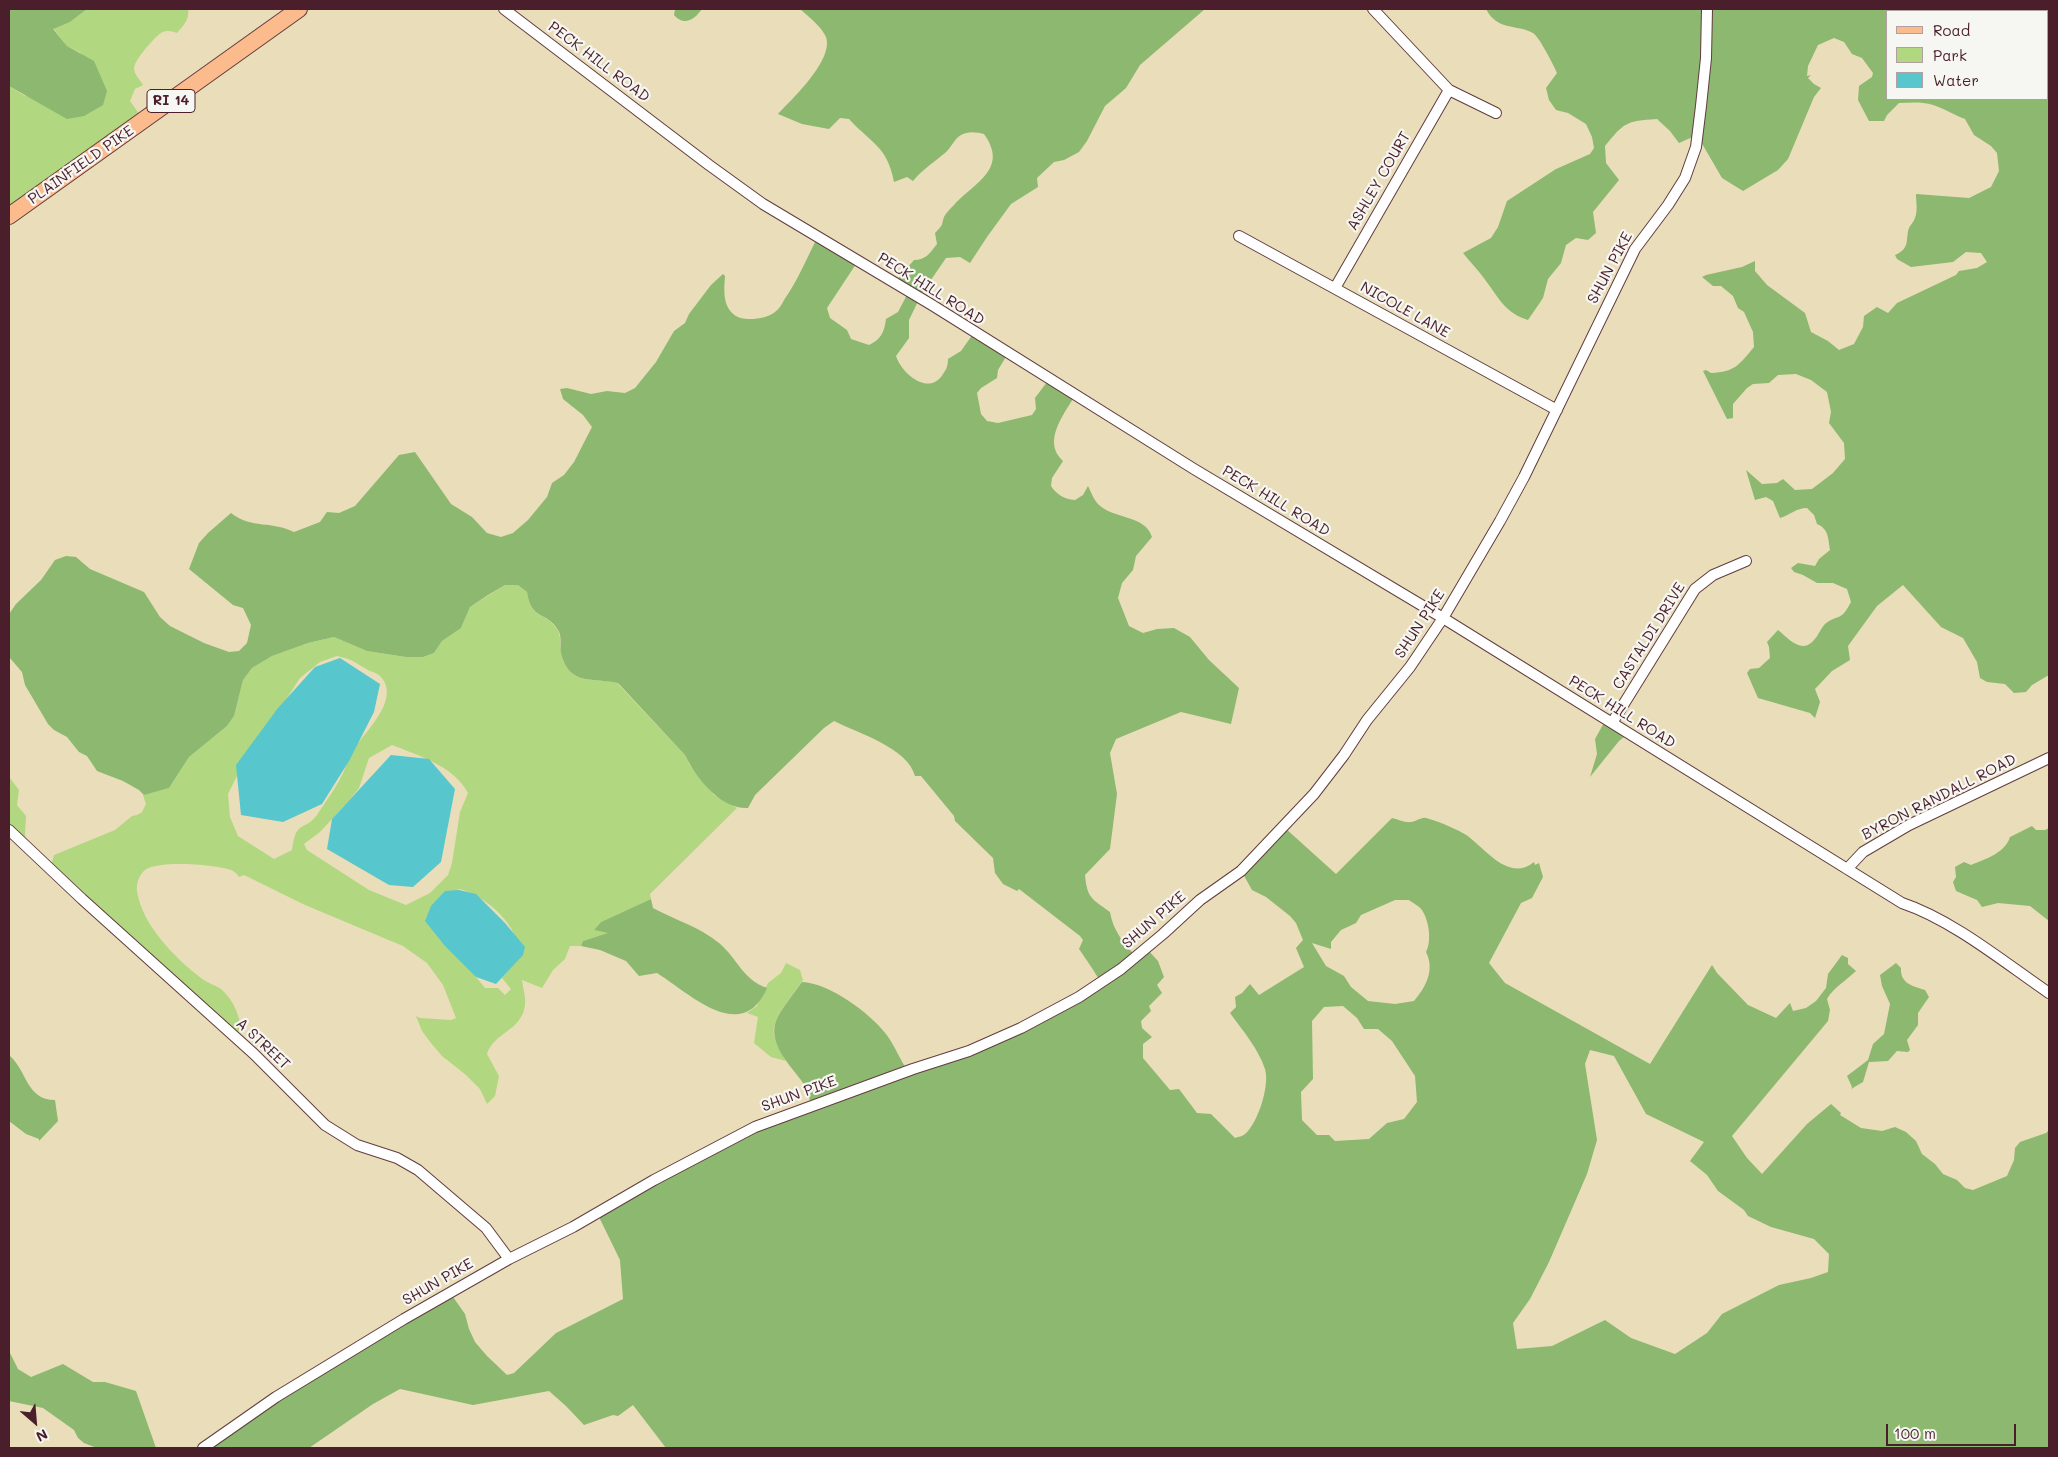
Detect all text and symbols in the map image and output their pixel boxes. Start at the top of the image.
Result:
legend [1886,10,2048,100]
street label: PECK HILL ROAD [545,18,653,106]
text: Road [1933,20,1970,40]
text: Park [1933,45,1967,65]
text: Water [1933,70,1979,90]
road number: RI 14 [147,90,195,112]
street label: PLAINFIELD PIKE [25,122,137,208]
street label: ASHLEY COURT [1343,128,1415,234]
street label: SHUN PIKE [1584,229,1636,307]
street label: PECK HILL ROAD [874,249,988,329]
street label: NICOLE LANE [1357,278,1453,342]
street label: PECK HILL ROAD [1219,462,1333,540]
street label: CASTALDI DRIVE [1609,579,1689,693]
street label: SHUN PIKE [1391,586,1449,662]
street label: PECK HILL ROAD [1565,672,1679,752]
street label: BYRON RANDALL ROAD [1859,750,2019,844]
street label: SHUN PIKE [1118,887,1190,953]
street label: A STREET [232,1015,294,1073]
street label: SHUN PIKE [759,1072,839,1116]
street label: SHUN PIKE [400,1255,476,1309]
north arrow [10,1397,60,1447]
scale bar [1888,1414,2018,1446]
text: 100 m [1894,1423,1936,1443]
text: N [33,1425,51,1447]

